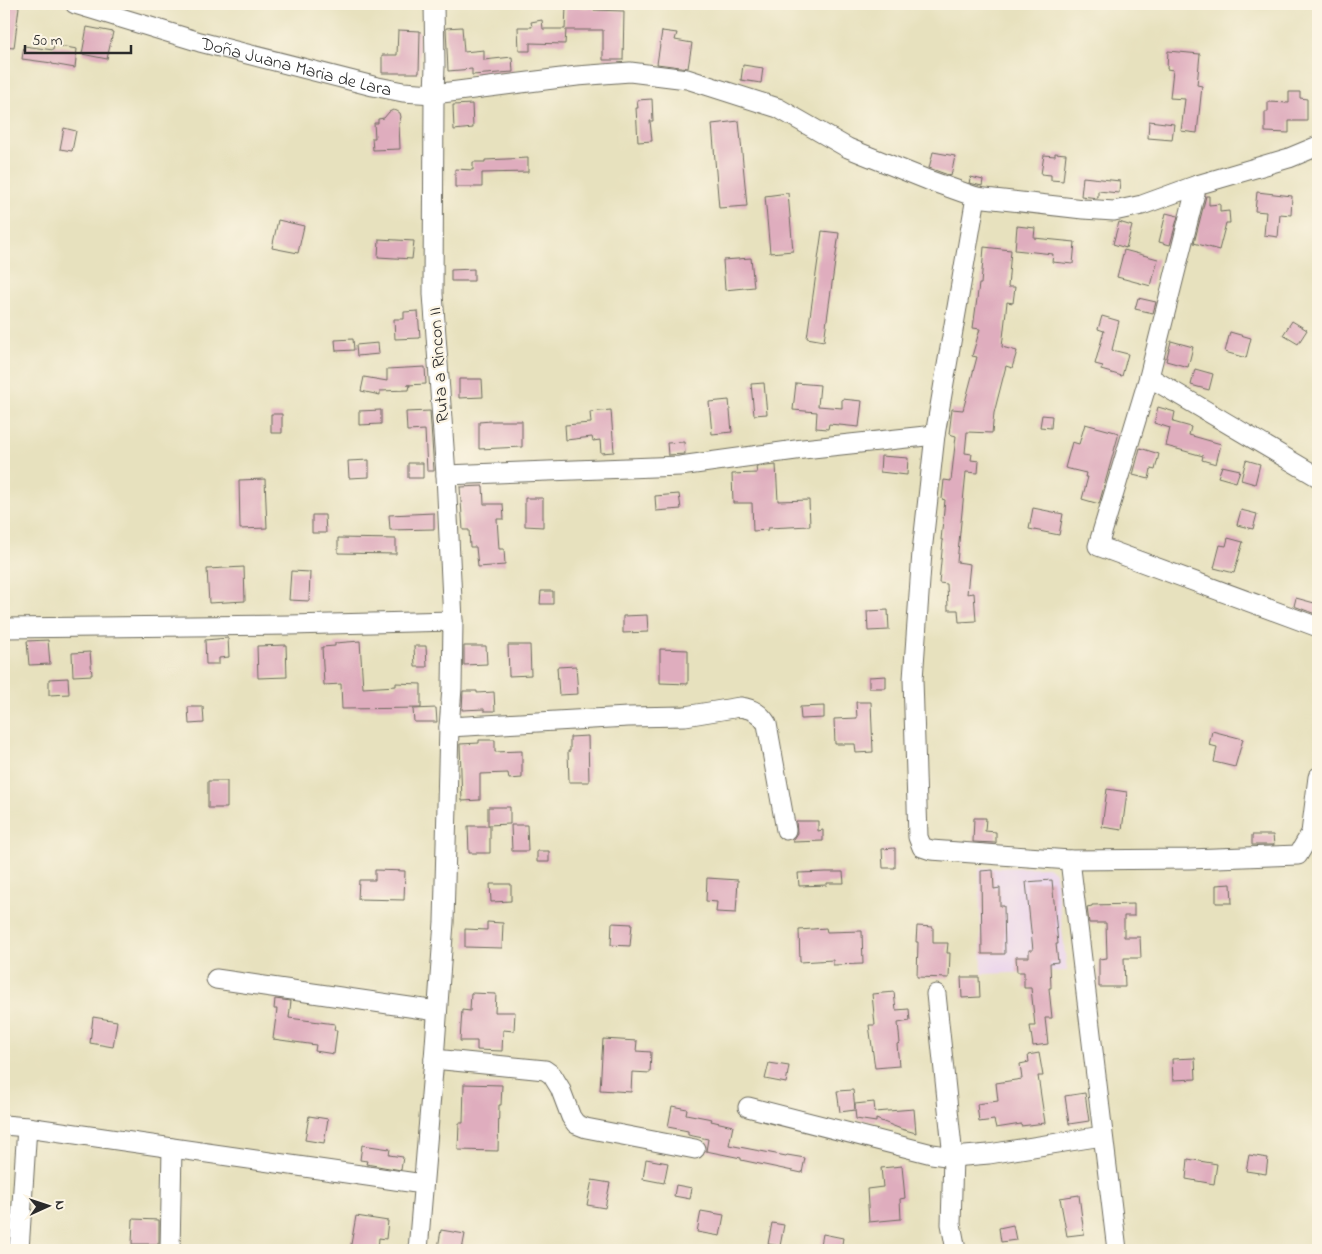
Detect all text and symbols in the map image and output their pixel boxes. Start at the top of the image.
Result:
scale bar [25,22,131,54]
text: 50 m [32,30,63,52]
street label: Doña Juana Maria de Lara [197,31,394,104]
street label: Ruta a Rincon II [423,306,457,424]
north arrow [22,1182,72,1232]
text: N [49,1200,70,1211]

